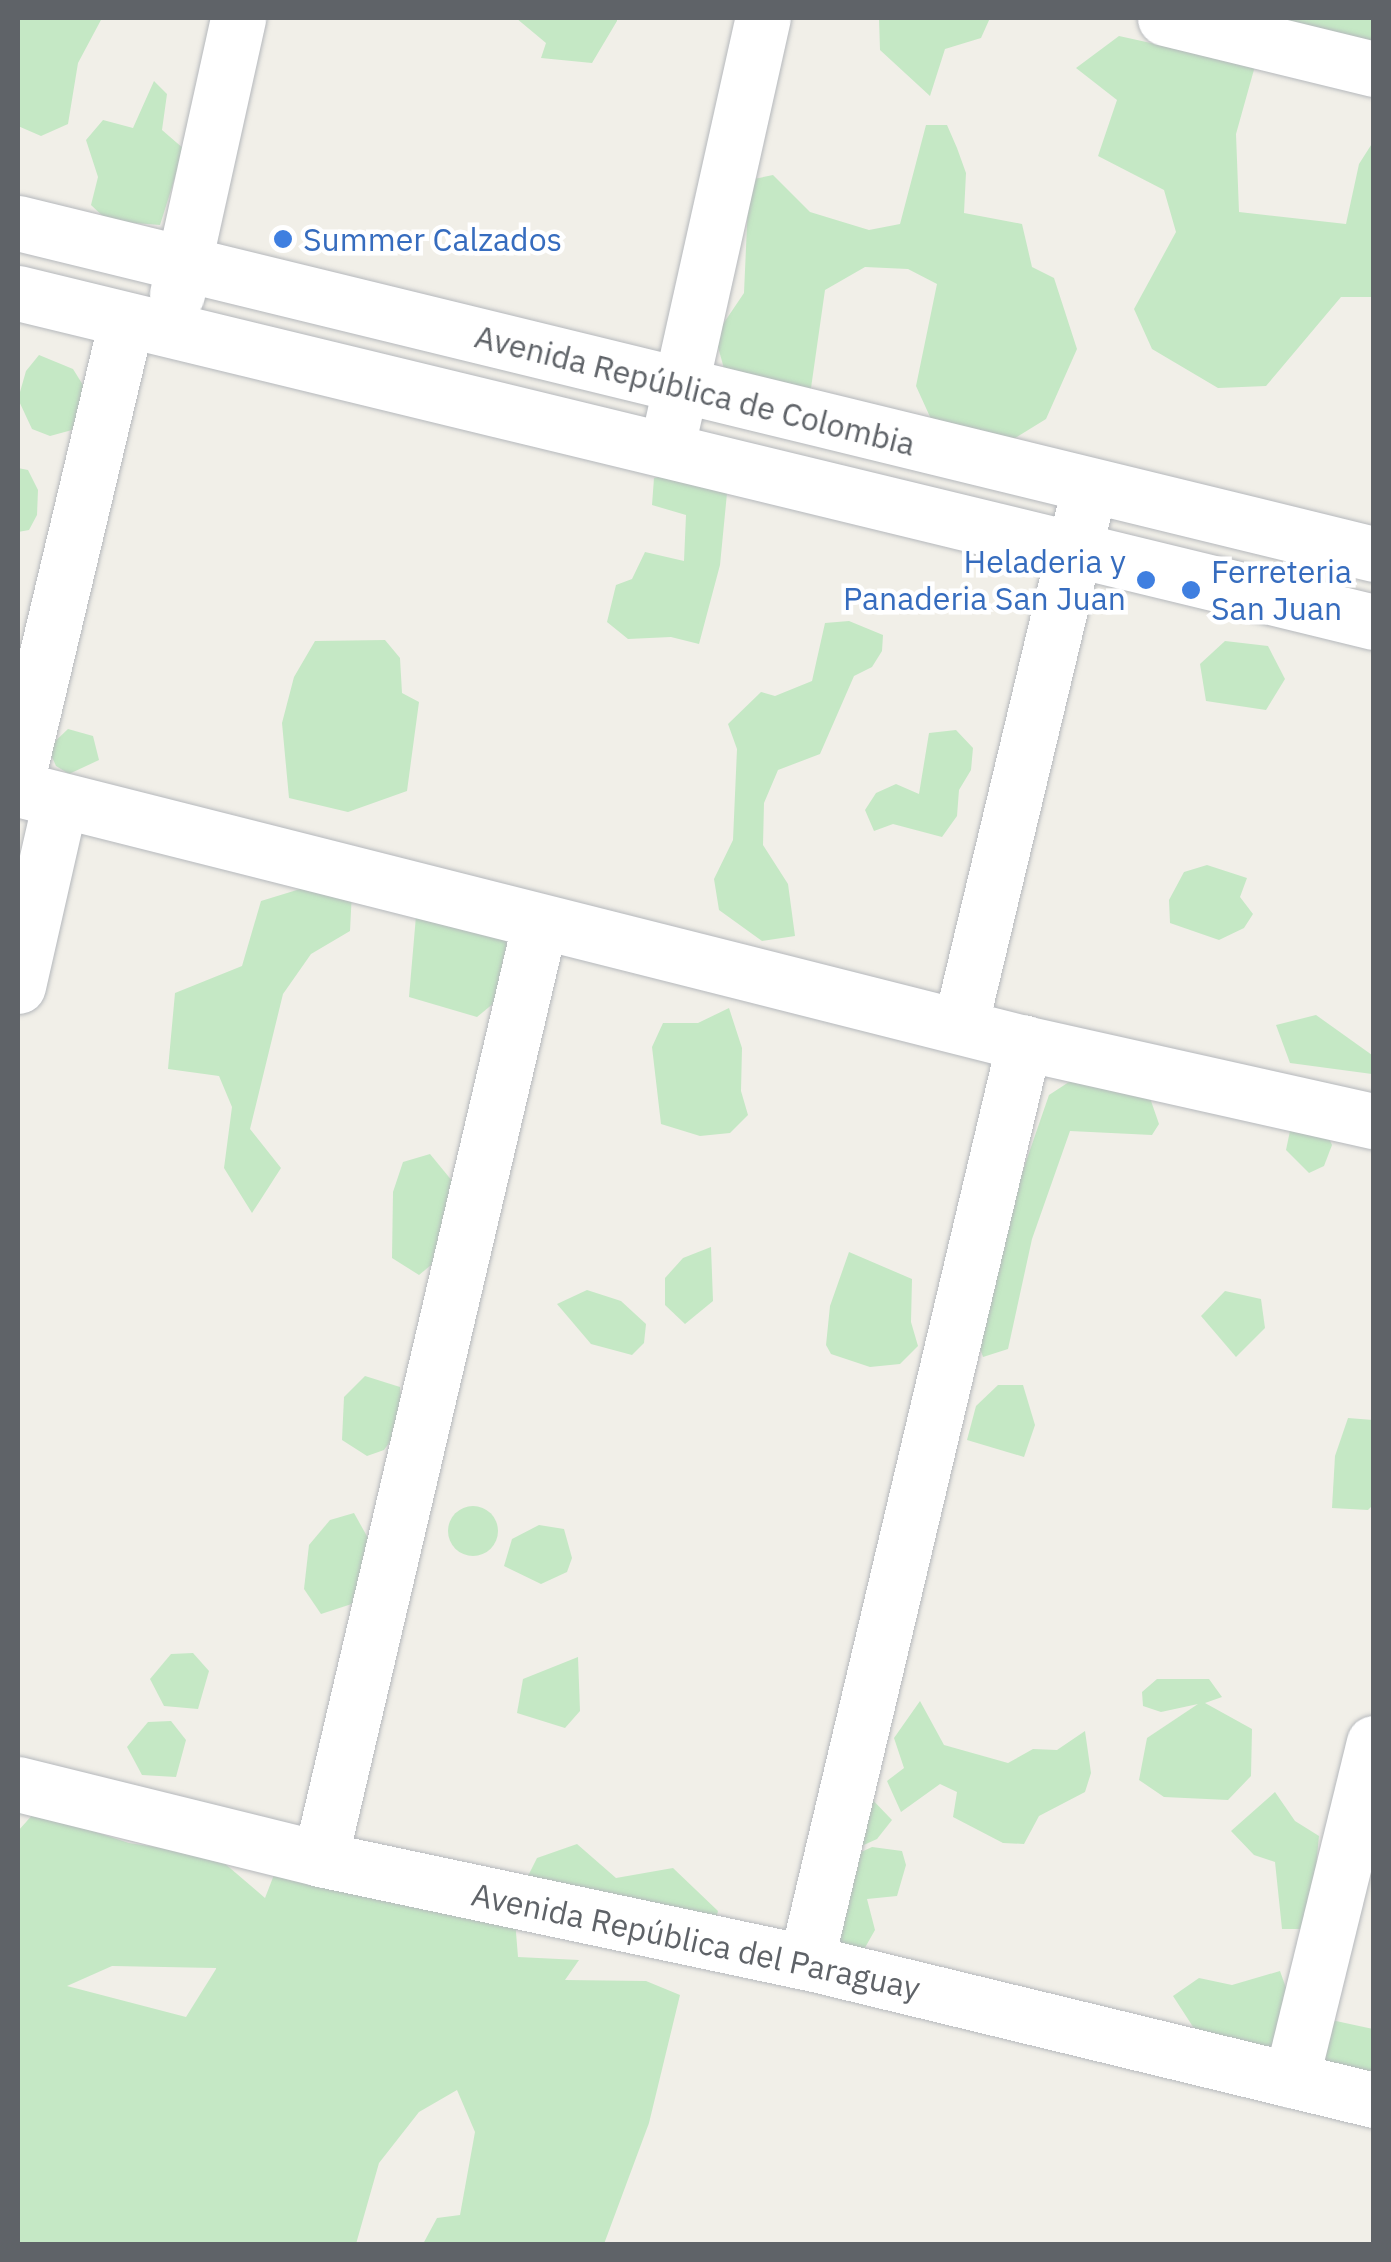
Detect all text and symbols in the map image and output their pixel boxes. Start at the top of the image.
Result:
place label: Summer Calzados [303,220,562,258]
marker: Summer Calzados [272,228,294,250]
street label: Avenida República de Colombia [471,317,919,463]
place label: Heladeria y Panaderia San Juan [843,543,1126,618]
place label: Ferreteria San Juan [1211,553,1352,628]
marker: Heladeria y Panaderia San Juan [1135,569,1157,591]
marker: Ferreteria San Juan [1180,579,1202,601]
street label: Avenida República del Paraguay [468,1875,924,2007]

